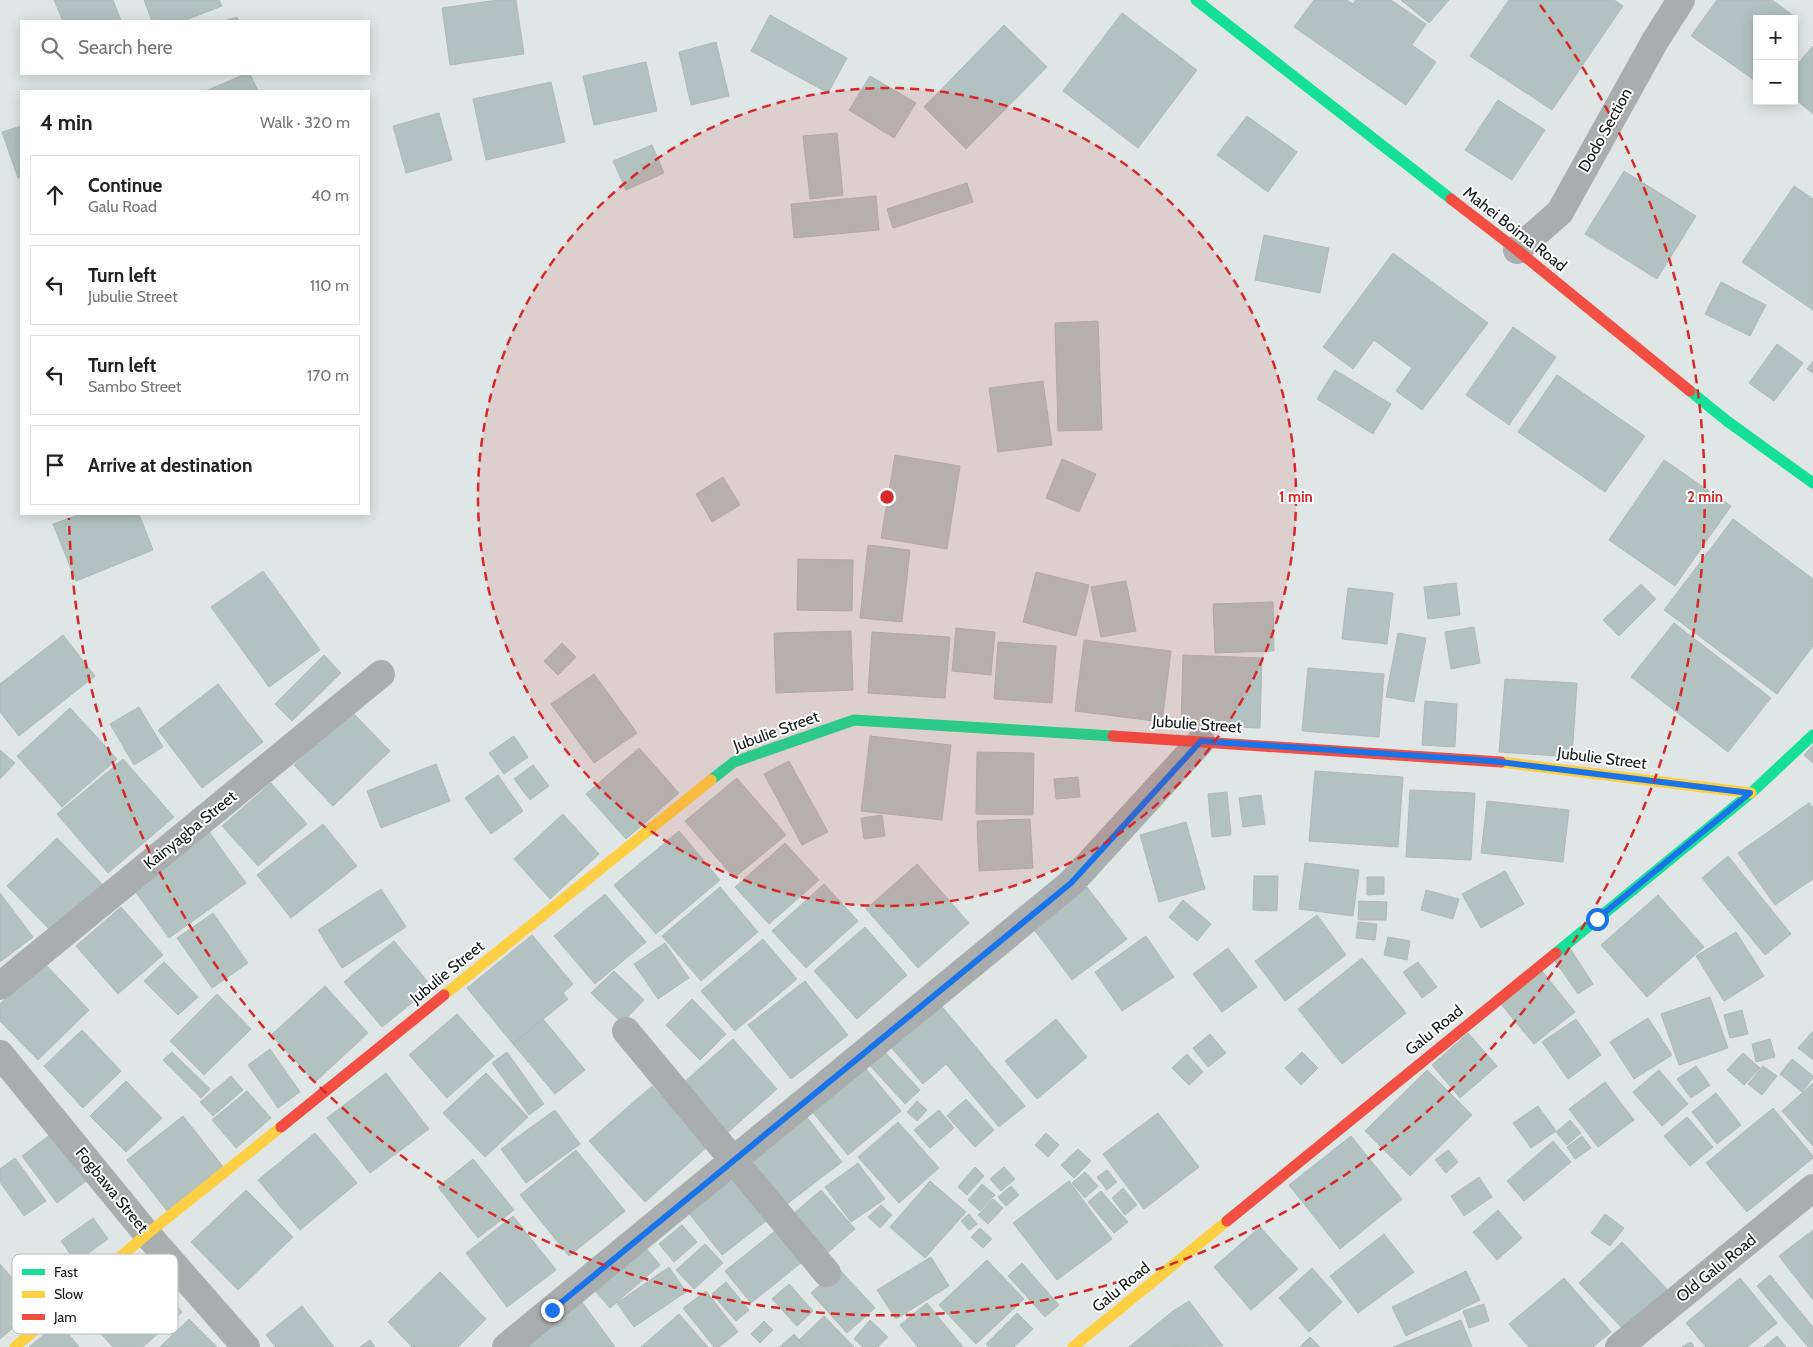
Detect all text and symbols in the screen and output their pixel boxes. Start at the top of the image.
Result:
map controls [1753,15,1798,105]
button: + [1753,15,1798,60]
search box [20,20,370,75]
icon: search [38,34,66,62]
text: Search here [78,36,172,59]
button: − [1753,60,1798,105]
street label: Dodo Section [1574,85,1636,175]
text: 4 min [40,110,93,135]
text: Walk · 320 m [260,113,350,132]
text: Continue [88,174,162,197]
icon: ahead [41,181,69,209]
street label: Mahei Boima Road [1459,183,1571,275]
text: 40 m [311,186,349,205]
text: Galu Road [88,197,157,216]
text: Turn left [88,264,156,287]
icon: left [41,271,69,299]
text: 110 m [310,276,349,295]
text: Jubulie Street [88,287,178,306]
text: Turn left [88,354,156,377]
icon: left [41,361,69,389]
text: 170 m [307,366,349,385]
text: Sambo Street [88,377,181,396]
icon: arrive [41,451,69,479]
text: Arrive at destination [88,454,252,477]
centre of rings [878,488,896,506]
text: 1 min [1279,488,1313,506]
text: 2 min [1687,488,1723,506]
street label: Jubulie Street [730,707,822,756]
street label: Jubulie Street [1151,711,1243,737]
street label: Jubulie Street [1555,743,1648,773]
street label: Kainyagba Street [140,786,241,873]
route start [1586,908,1609,931]
street label: Jubulie Street [405,936,488,1008]
street label: Galu Road [1401,1001,1467,1059]
street label: Fogbawa Street [72,1143,153,1237]
street label: Old Galu Road [1672,1230,1760,1306]
legend [12,1254,178,1334]
street label: Galu Road [1088,1258,1154,1316]
text: Fast [54,1263,78,1281]
text: Slow [54,1285,83,1303]
route end [541,1299,564,1322]
text: Jam [53,1308,76,1326]

